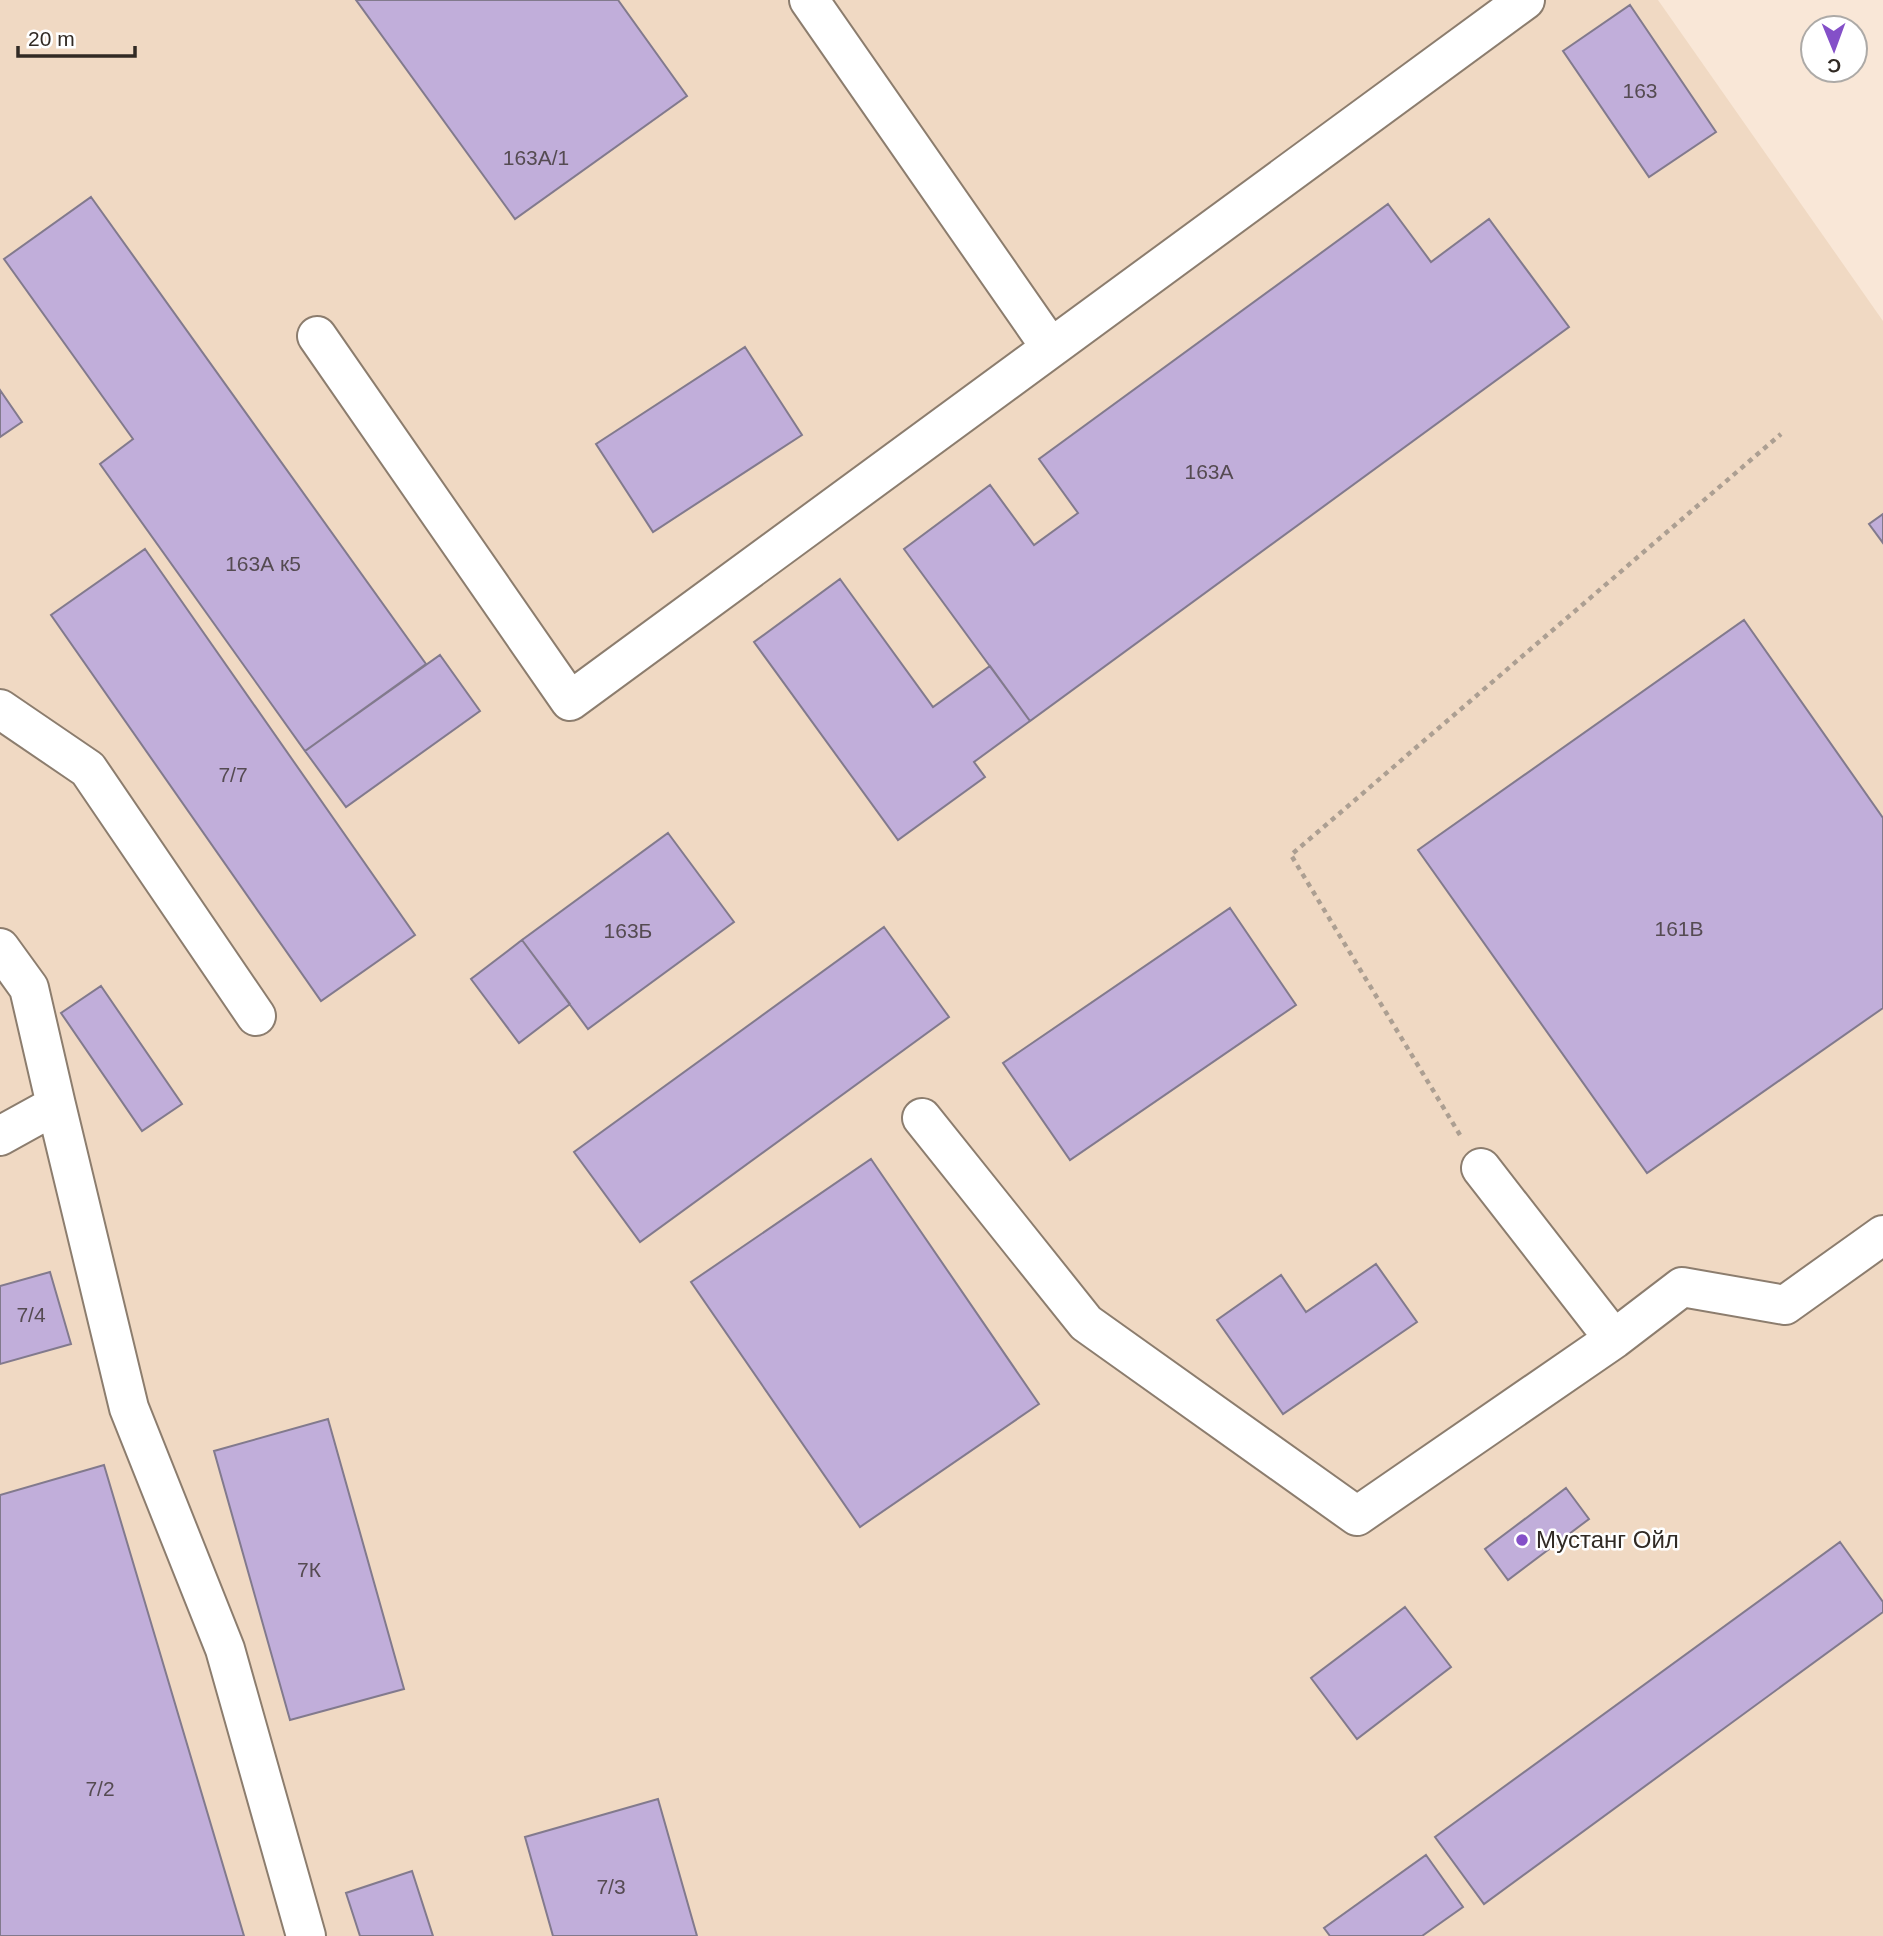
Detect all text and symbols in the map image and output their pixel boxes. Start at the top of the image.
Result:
scale bar [18,14,135,58]
north arrow [1799,14,1869,84]
text: 20 m [28,27,75,50]
text: С [1827,55,1841,76]
house number: 163 [1622,79,1658,102]
house number: 163А/1 [503,146,569,169]
house number: 163А [1184,460,1234,483]
house number: 163А к5 [225,552,301,575]
house number: 7/7 [218,763,248,786]
house number: 161В [1654,917,1704,940]
house number: 163Б [604,919,652,942]
house number: 7/4 [16,1303,46,1326]
place label: Мустанг Ойл [1536,1526,1679,1553]
marker: Мустанг Ойл [1514,1532,1530,1548]
house number: 7К [297,1558,322,1581]
house number: 7/2 [85,1777,115,1800]
house number: 7/3 [596,1875,626,1898]

